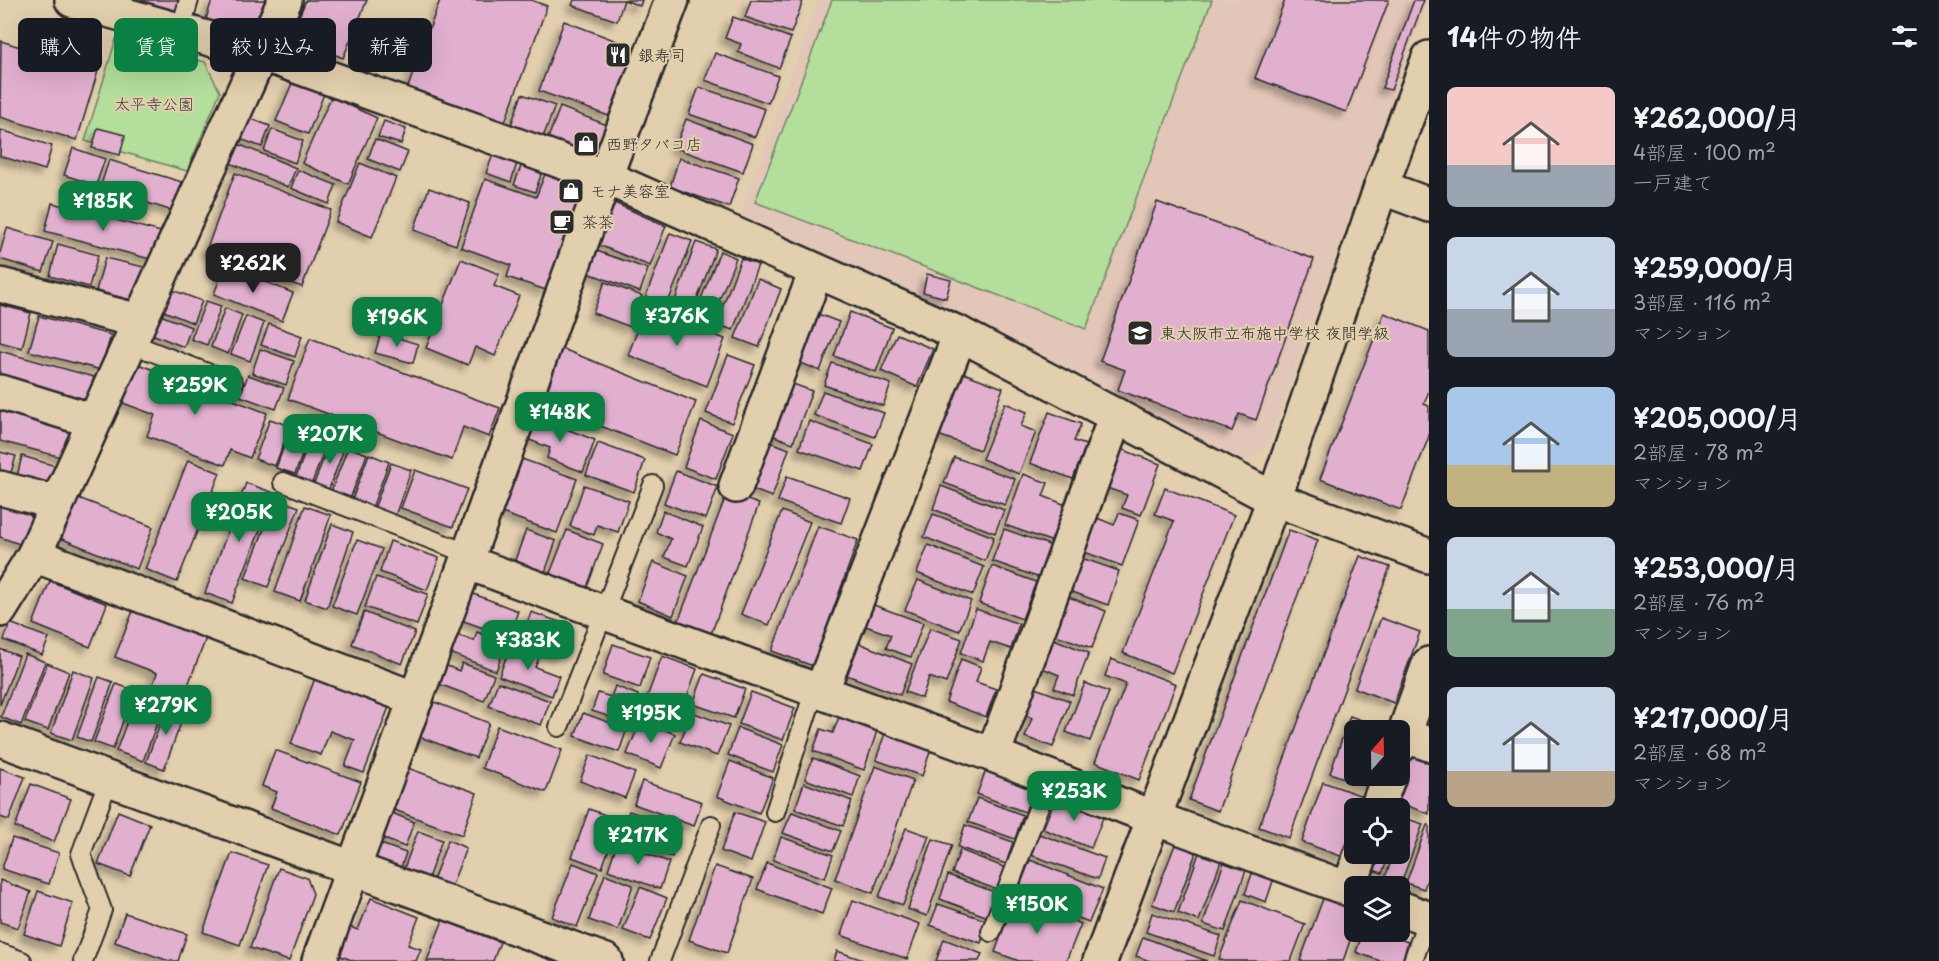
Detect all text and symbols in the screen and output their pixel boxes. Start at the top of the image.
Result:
text: 14件の物件 [1447,17,1581,56]
chip: 購入 [18,18,102,72]
chip: 賃貸 [114,18,198,72]
chip: 絞り込み [210,18,336,72]
chip: 新着 [348,18,432,72]
icon: filters [1888,20,1921,53]
restaurant icon: 銀寿司 [603,40,633,70]
place label: 銀寿司 [638,42,686,66]
park label: 太平寺公園 [114,91,194,115]
text: ¥262,000/月 [1633,98,1801,137]
icon: home [1495,111,1567,183]
shop icon: 西野タバコ店 [571,129,601,159]
place label: 西野タバコ店 [606,131,702,155]
text: 4部屋 · 100 m² [1633,137,1776,167]
text: 一戸建て [1633,167,1713,197]
shop icon: モナ美容室 [556,176,586,206]
place label: モナ美容室 [590,178,670,202]
pin: ¥185K [61,181,145,232]
text: ¥185K [72,185,134,215]
cafe icon: 茶茶 [547,207,577,237]
place label: 茶茶 [582,209,614,233]
pin: ¥262K [211,243,295,294]
text: ¥262K [220,247,286,277]
text: ¥259,000/月 [1633,248,1798,287]
icon: home [1495,261,1567,333]
text: 3部屋 · 116 m² [1633,287,1771,317]
pin: ¥376K [635,296,719,347]
pin: ¥196K [355,297,439,348]
text: ¥376K [645,300,709,330]
text: ¥196K [366,301,428,331]
text: マンション [1633,317,1732,347]
school or university icon: 東大阪市立布施中学校 夜間学級 [1125,318,1155,348]
place label: 東大阪市立布施中学校 夜間学級 [1160,320,1389,344]
pin: ¥259K [153,365,237,416]
text: ¥259K [162,369,228,399]
pin: ¥148K [518,392,602,443]
text: ¥148K [529,396,591,426]
text: ¥205,000/月 [1633,398,1802,437]
icon: home [1495,411,1567,483]
pin: ¥207K [288,414,372,465]
text: ¥207K [297,418,363,448]
text: 2部屋 · 78 m² [1633,437,1764,467]
text: マンション [1633,467,1732,497]
pin: ¥205K [197,492,281,543]
text: ¥205K [205,496,273,526]
text: ¥253,000/月 [1633,548,1800,587]
icon: home [1495,561,1567,633]
text: 2部屋 · 76 m² [1633,587,1764,617]
text: マンション [1633,617,1732,647]
pin: ¥383K [486,620,570,671]
text: ¥383K [495,624,561,654]
pin: ¥279K [124,685,208,736]
text: ¥279K [134,689,198,719]
pin: ¥195K [609,693,693,744]
text: ¥195K [621,697,681,727]
text: ¥217,000/月 [1633,698,1794,737]
icon: home [1495,711,1567,783]
north arrow [1344,720,1410,786]
map controls [1344,720,1410,942]
text: 2部屋 · 68 m² [1633,737,1767,767]
text: マンション [1633,767,1732,797]
pin: ¥253K [1032,771,1116,822]
text: ¥253K [1041,775,1107,805]
button: locate [1344,798,1410,864]
pin: ¥217K [596,815,680,866]
text: ¥217K [608,819,668,849]
button: layers [1344,876,1410,942]
pin: ¥150K [995,884,1079,935]
text: ¥150K [1006,888,1068,918]

